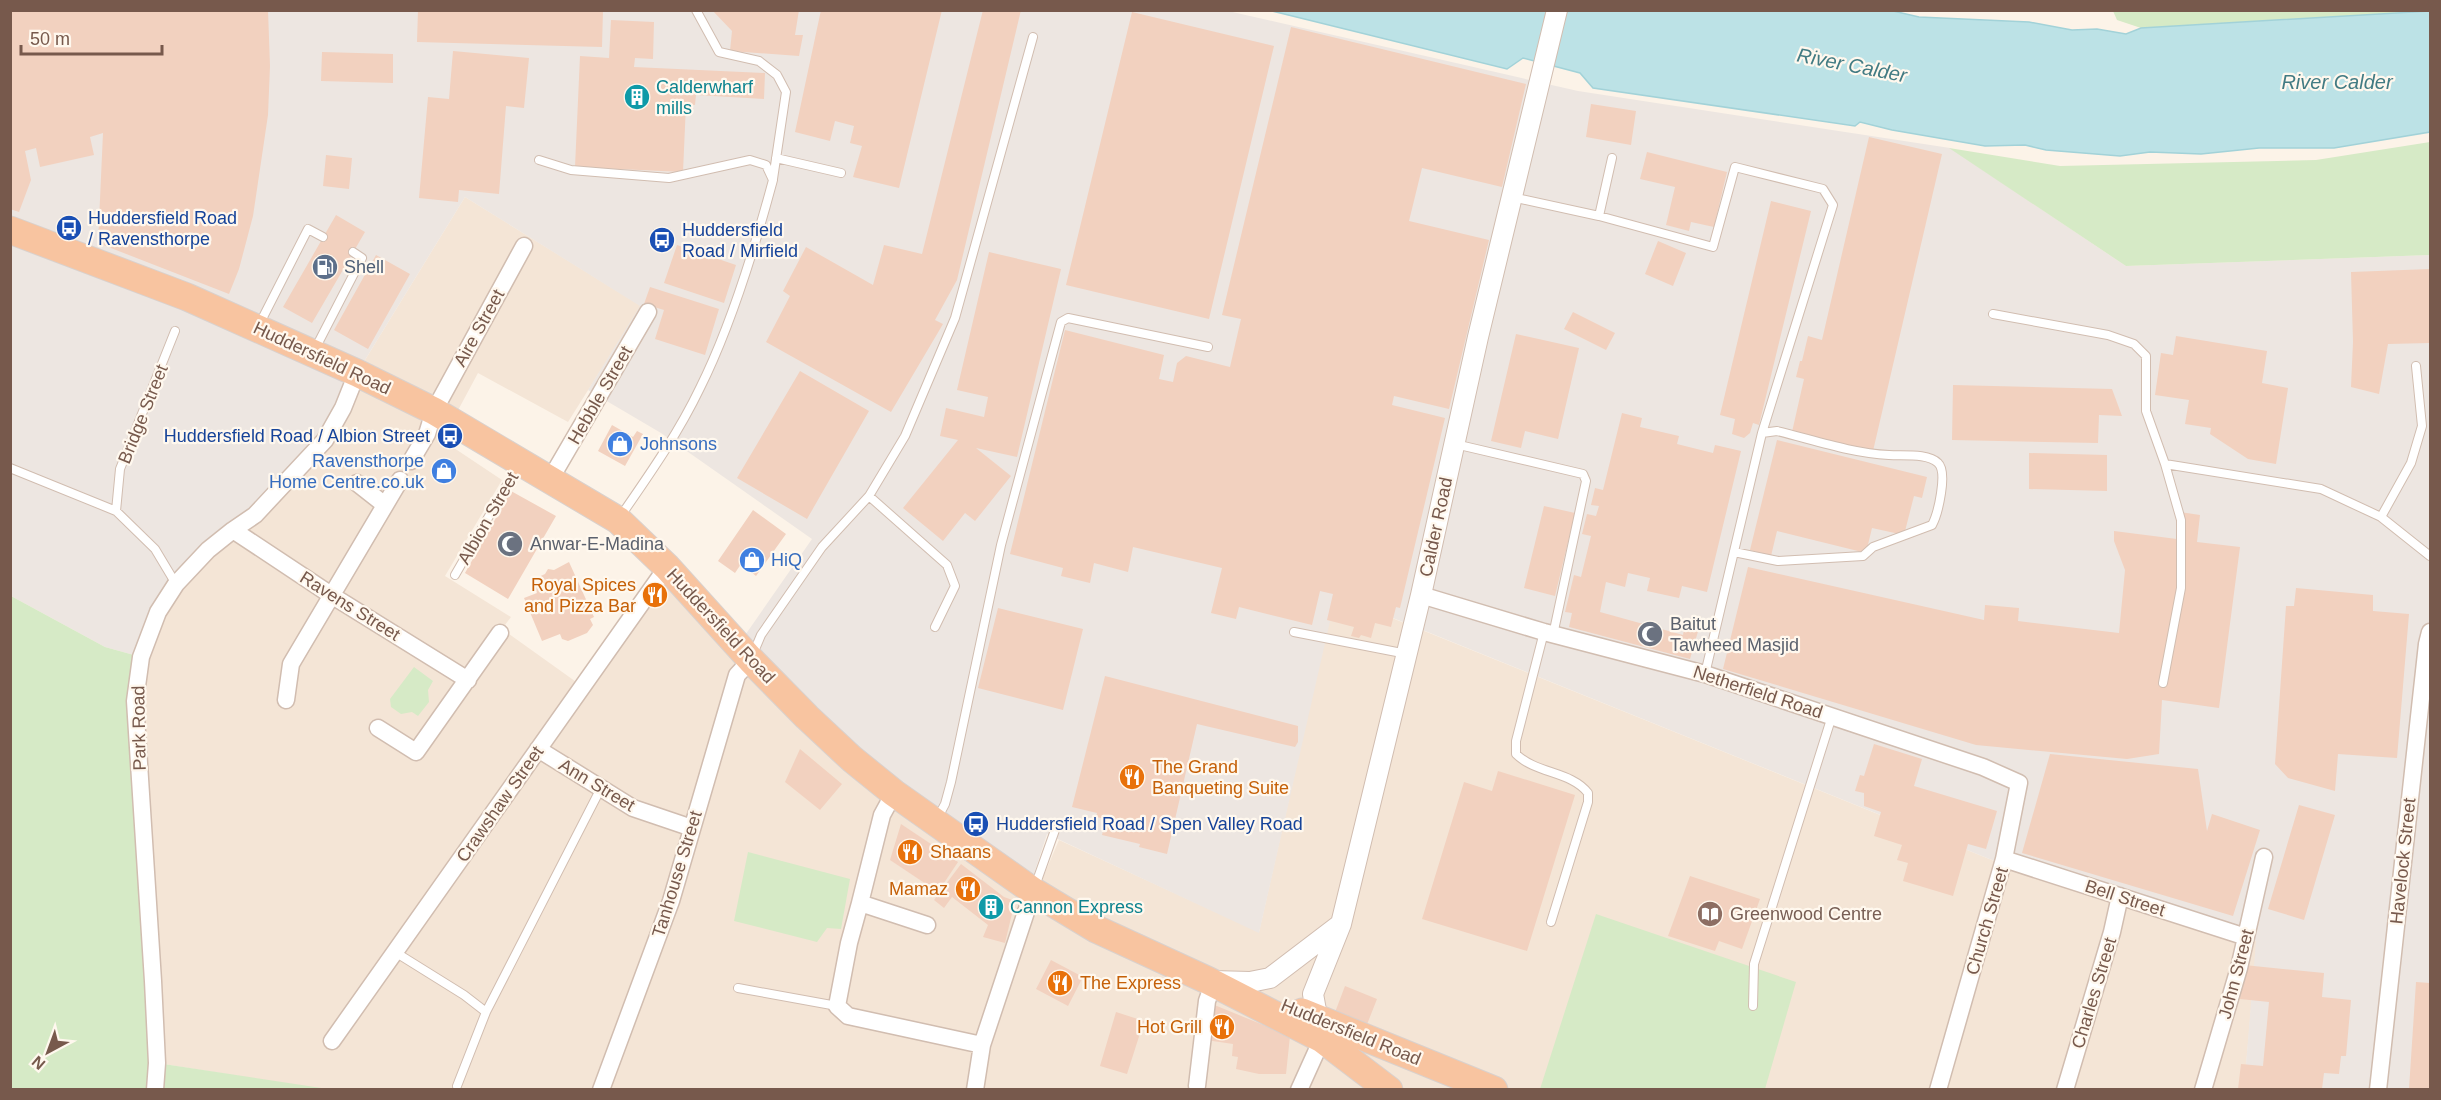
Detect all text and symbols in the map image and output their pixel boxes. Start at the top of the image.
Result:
scale bar [21,18,162,56]
text: 50 m [30,29,70,49]
water label: River Calder [1795,44,1910,87]
water label: River Calder [2281,71,2394,93]
place label: Calderwharf mills [656,77,754,118]
building icon: Calderwharf mills [622,82,652,112]
place label: Huddersfield Road / Ravensthorpe [88,208,237,249]
bus stop icon: Huddersfield Road / Ravensthorpe [54,213,84,243]
place label: Huddersfield Road / Mirfield [682,220,798,261]
bus stop icon: Huddersfield Road / Mirfield [647,225,677,255]
fuel station icon: Shell [310,252,340,282]
place label: Shell [344,257,384,277]
street label: Aire Street [450,286,508,370]
street label: Huddersfield Road [250,317,394,399]
street label: Hebble Street [564,342,636,448]
street label: Bridge Street [114,362,172,466]
bus stop icon: Huddersfield Road / Albion Street [435,421,465,451]
place label: Huddersfield Road / Albion Street [164,426,430,446]
shop icon: Johnsons [605,429,635,459]
place label: Johnsons [640,434,717,454]
place label: Ravensthorpe Home Centre.co.uk [269,451,425,492]
shop icon: Ravensthorpe Home Centre.co.uk [429,456,459,486]
street label: Albion Street [454,468,522,568]
street label: Calder Road [1416,475,1456,579]
mosque icon: Anwar-E-Madina [495,529,525,559]
place label: Anwar-E-Madina [530,534,665,554]
shop icon: HiQ [737,545,767,575]
place label: HiQ [771,550,802,570]
street label: Huddersfield Road [663,565,779,687]
street label: Ravens Street [296,567,404,645]
place label: Royal Spices and Pizza Bar [524,575,636,616]
restaurant icon: Royal Spices and Pizza Bar [640,580,670,610]
place label: Baitut Tawheed Masjid [1670,614,1799,655]
mosque icon: Baitut Tawheed Masjid [1635,619,1665,649]
street label: Netherfield Road [1691,662,1825,722]
street label: Park Road [128,685,150,771]
street label: Crawshaw Street [453,742,547,866]
street label: Ann Street [555,755,639,815]
place label: The Grand Banqueting Suite [1152,757,1289,798]
restaurant icon: The Grand Banqueting Suite [1117,762,1147,792]
street label: Havelock Street [2386,797,2420,925]
street label: Tanhouse Street [648,808,706,940]
bus stop icon: Huddersfield Road / Spen Valley Road [961,809,991,839]
place label: Huddersfield Road / Spen Valley Road [996,814,1303,834]
restaurant icon: Shaans [895,837,925,867]
place label: Shaans [930,842,991,862]
street label: Church Street [1962,865,2012,977]
restaurant icon: Mamaz [953,874,983,904]
street label: Bell Street [2082,876,2168,920]
place label: Mamaz [889,879,948,899]
building icon: Cannon Express [976,892,1006,922]
place label: Cannon Express [1010,897,1143,917]
library icon: Greenwood Centre [1695,899,1725,929]
place label: Greenwood Centre [1730,904,1882,924]
street label: John Street [2214,927,2258,1021]
street label: Charles Street [2068,935,2120,1051]
restaurant icon: The Express [1045,968,1075,998]
place label: The Express [1080,973,1181,993]
street label: Huddersfield Road [1278,995,1424,1069]
restaurant icon: Hot Grill [1207,1012,1237,1042]
place label: Hot Grill [1137,1017,1202,1037]
north arrow [18,1022,78,1082]
text: N [29,1053,48,1073]

